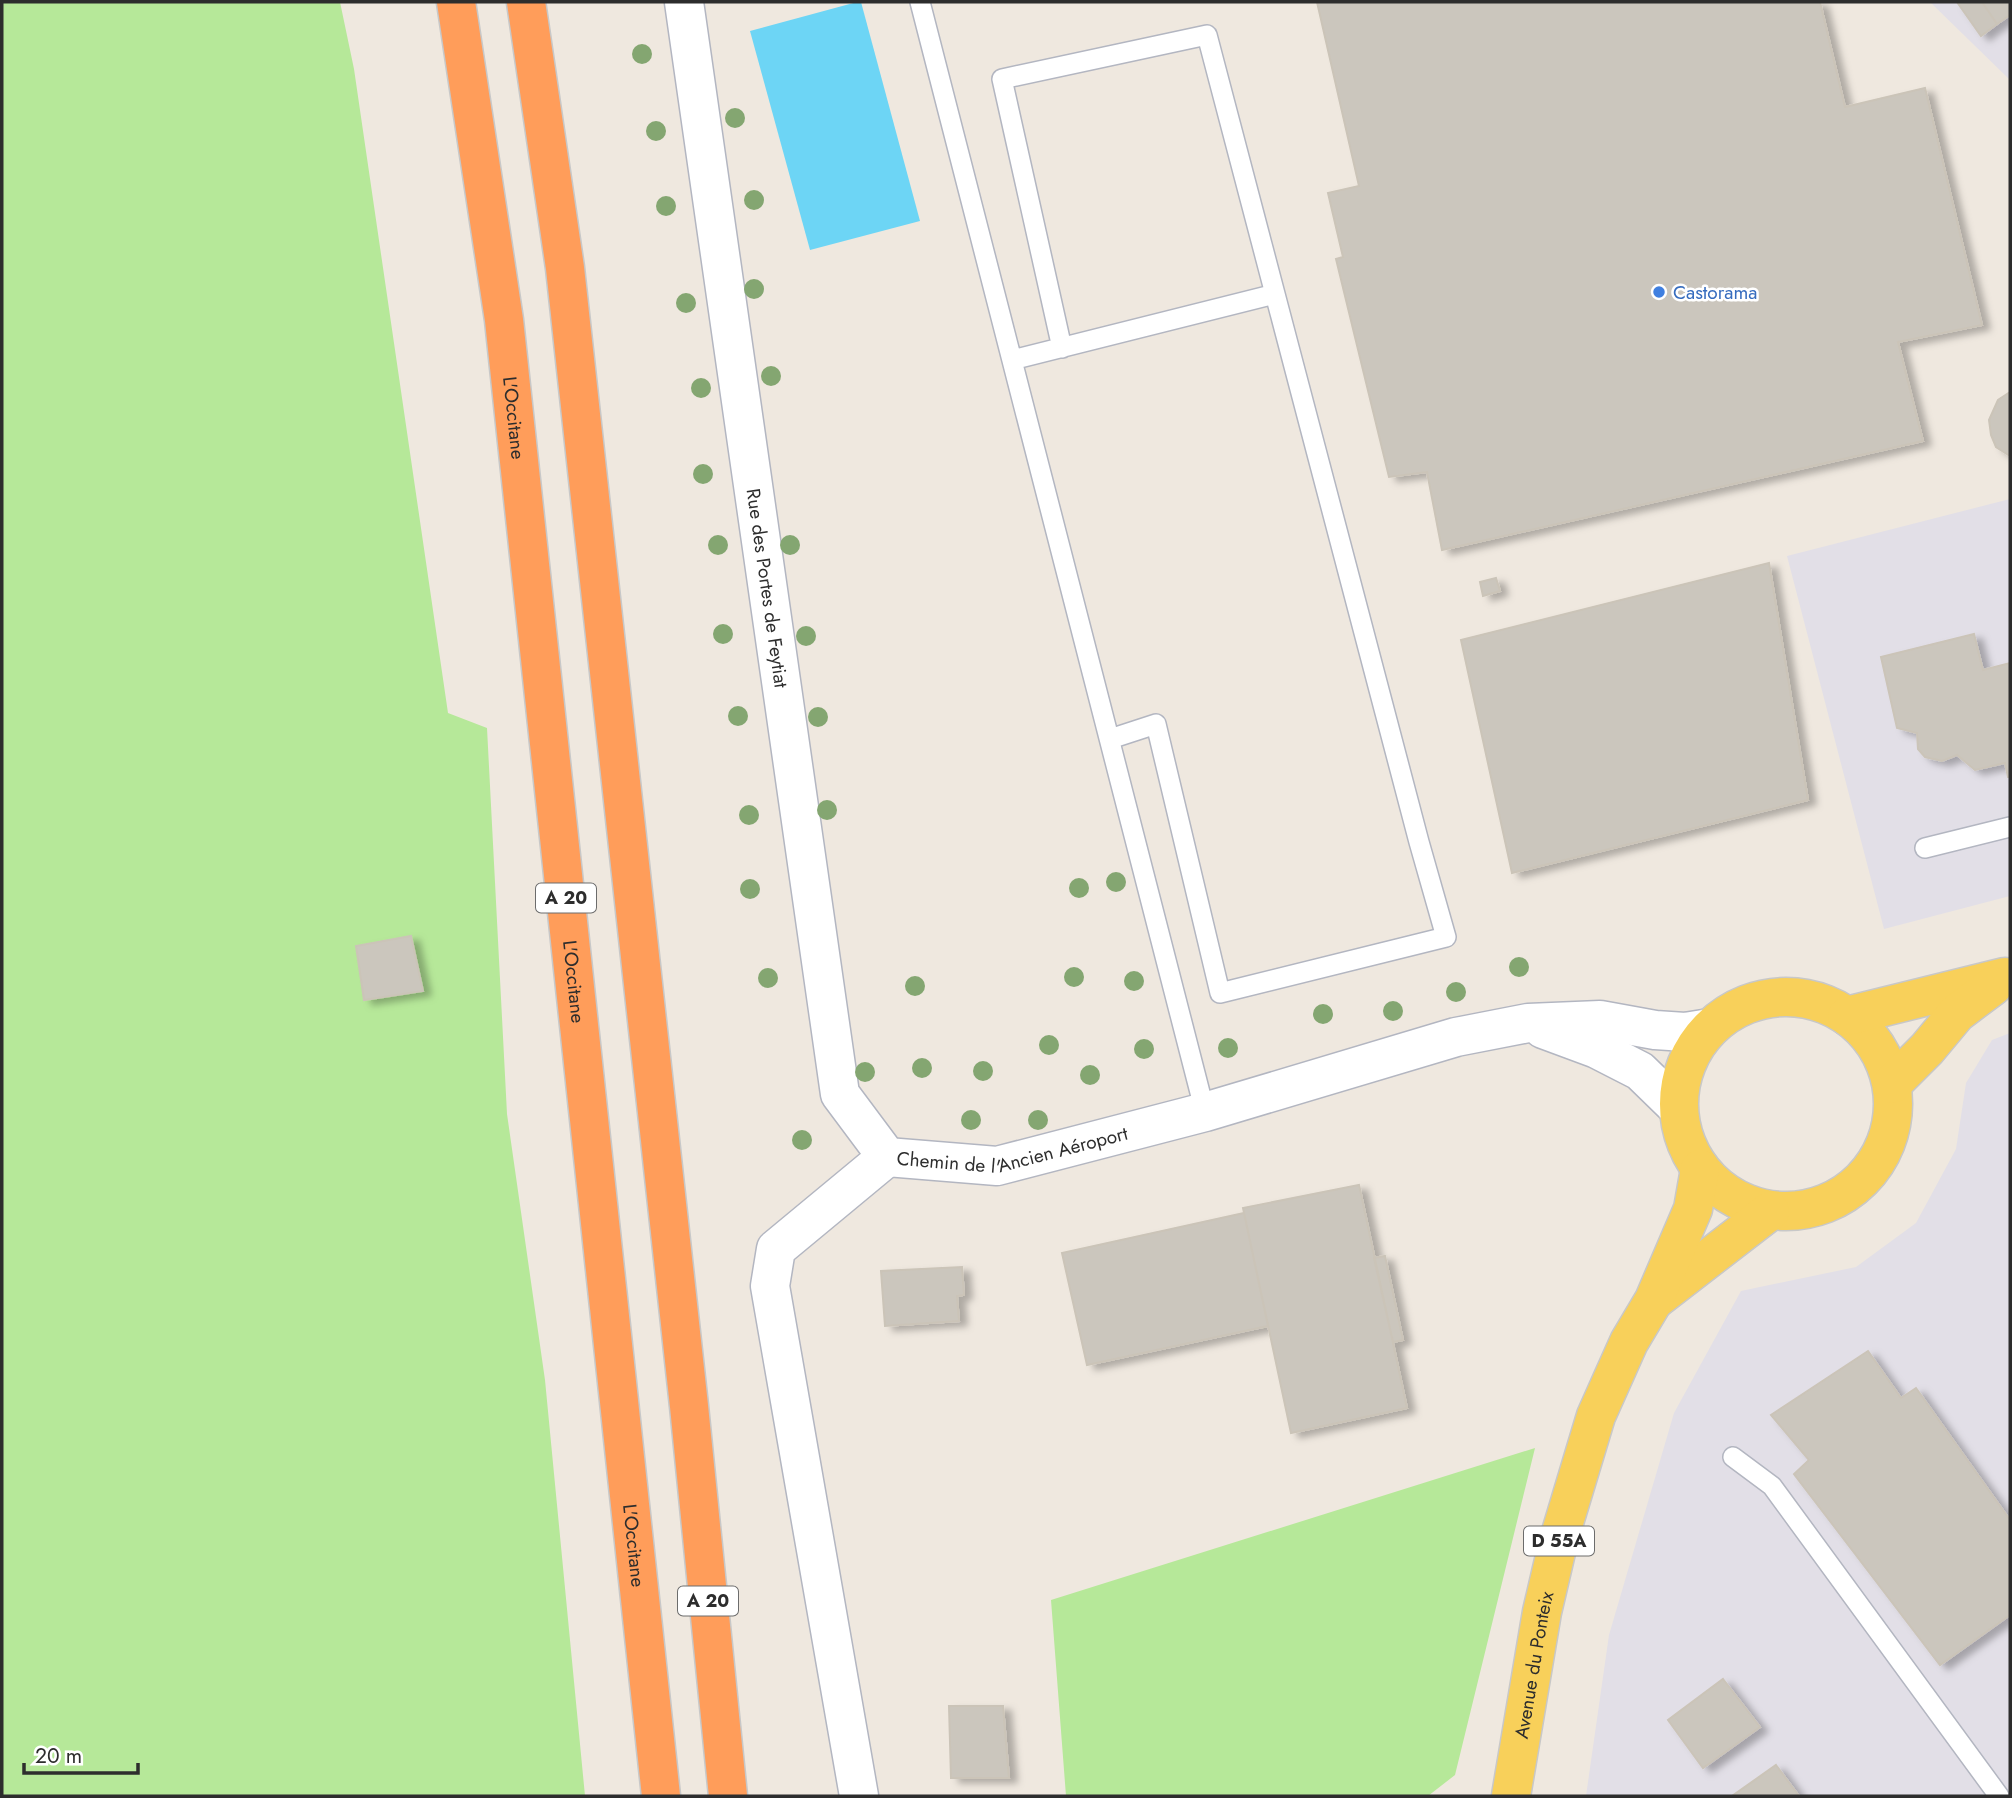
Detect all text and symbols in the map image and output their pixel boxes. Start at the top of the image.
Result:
place label: Castorama [1673,279,1757,306]
marker: Castorama [1651,284,1667,300]
street label: L'Occitane [496,375,532,461]
street label: Rue des Portes de Feytiat [740,487,795,690]
road number: A 20 [536,884,596,912]
street label: L'Occitane [556,939,592,1025]
street label: Chemin de l'Ancien Aéroport [896,1120,1131,1180]
street label: L'Occitane [616,1503,652,1589]
road number: D 55A [1524,1526,1594,1556]
road number: A 20 [678,1586,738,1616]
street label: Avenue du Ponteix [1508,1589,1560,1741]
scale bar [24,1731,138,1775]
text: 20 m [35,1741,82,1771]

